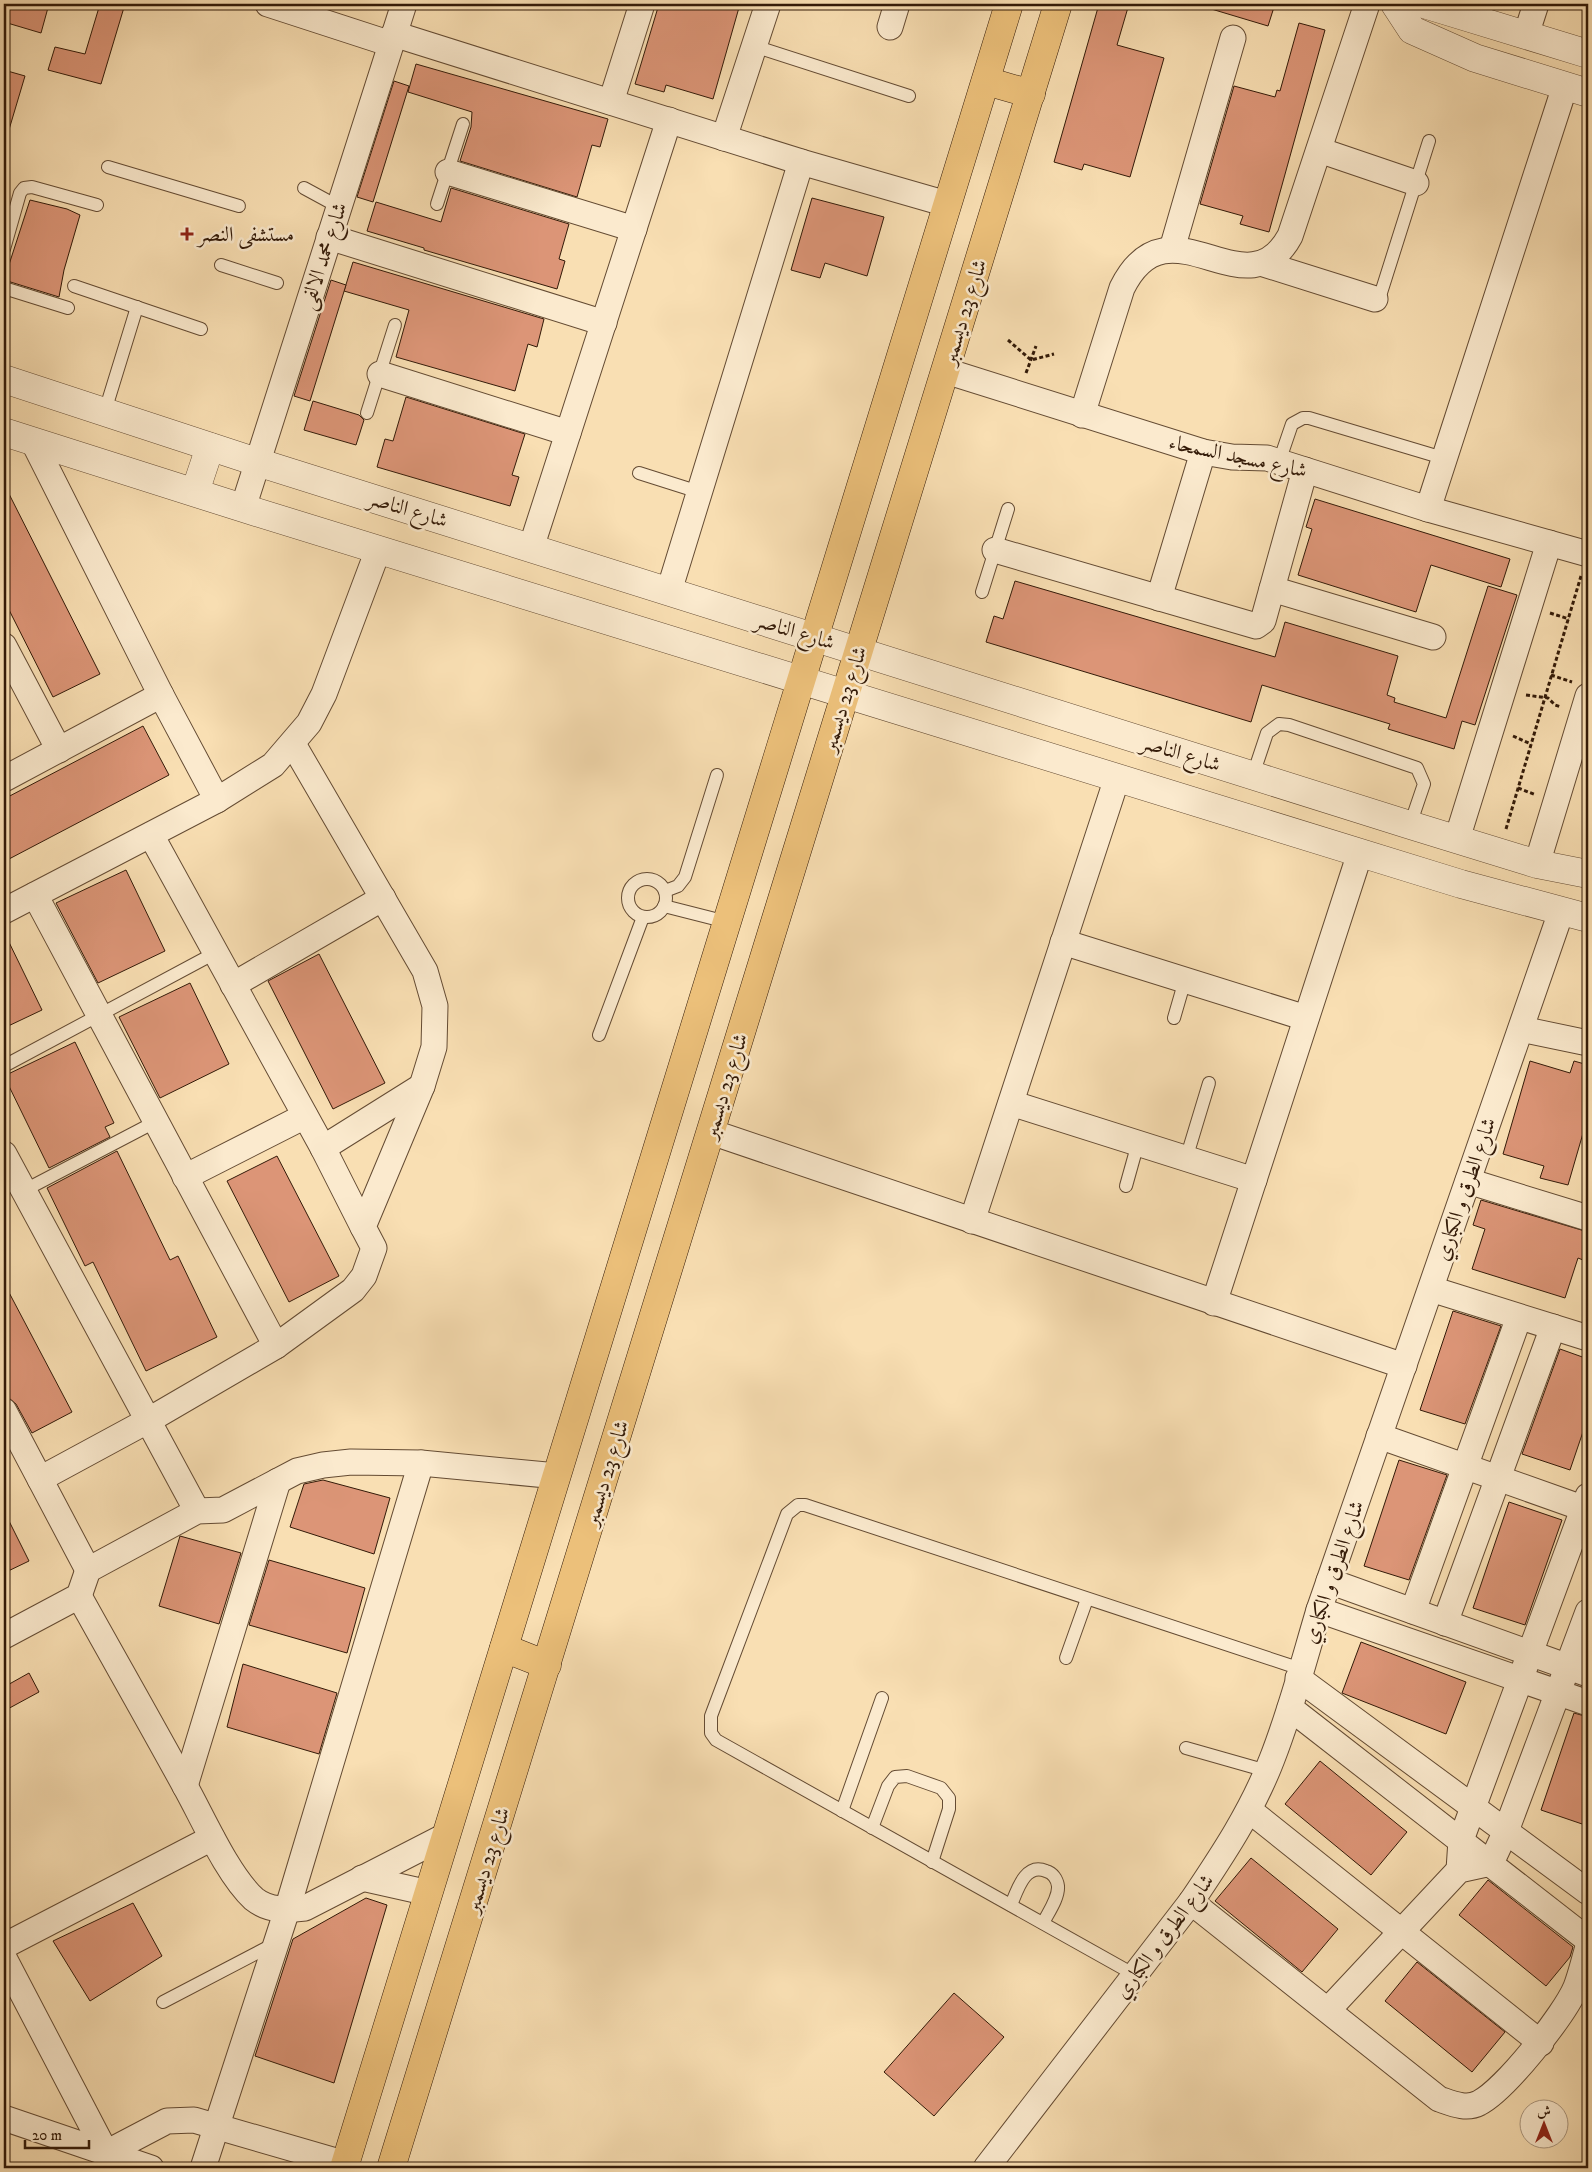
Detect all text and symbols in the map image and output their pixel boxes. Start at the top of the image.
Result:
street label: شارع محمد الالفى [294,199,357,315]
place label: مستشفى النصر [196,222,294,249]
marker: مستشفى النصر [180,227,194,241]
street label: شارع 23 ديسمبر [936,256,997,371]
street label: شارع مسجد السمحاء [1166,430,1309,488]
street label: شارع الناصر [362,485,451,538]
street label: شارع الناصر [749,607,838,660]
street label: شارع 23 ديسمبر [816,643,877,758]
street label: شارع الناصر [1135,729,1224,782]
street label: شارع 23 ديسمبر [697,1030,758,1145]
street label: شارع الطرق و الكباري [1429,1114,1506,1266]
street label: شارع 23 ديسمبر [578,1417,639,1532]
street label: شارع الطرق و الكباري [1297,1497,1374,1649]
street label: شارع 23 ديسمبر [459,1804,520,1919]
street label: شارع الطرق و الكباري [1109,1869,1223,2007]
north arrow [1520,2100,1570,2150]
text: ش [1537,2103,1551,2121]
scale bar [25,2117,89,2149]
text: 20 m [32,2126,62,2145]

